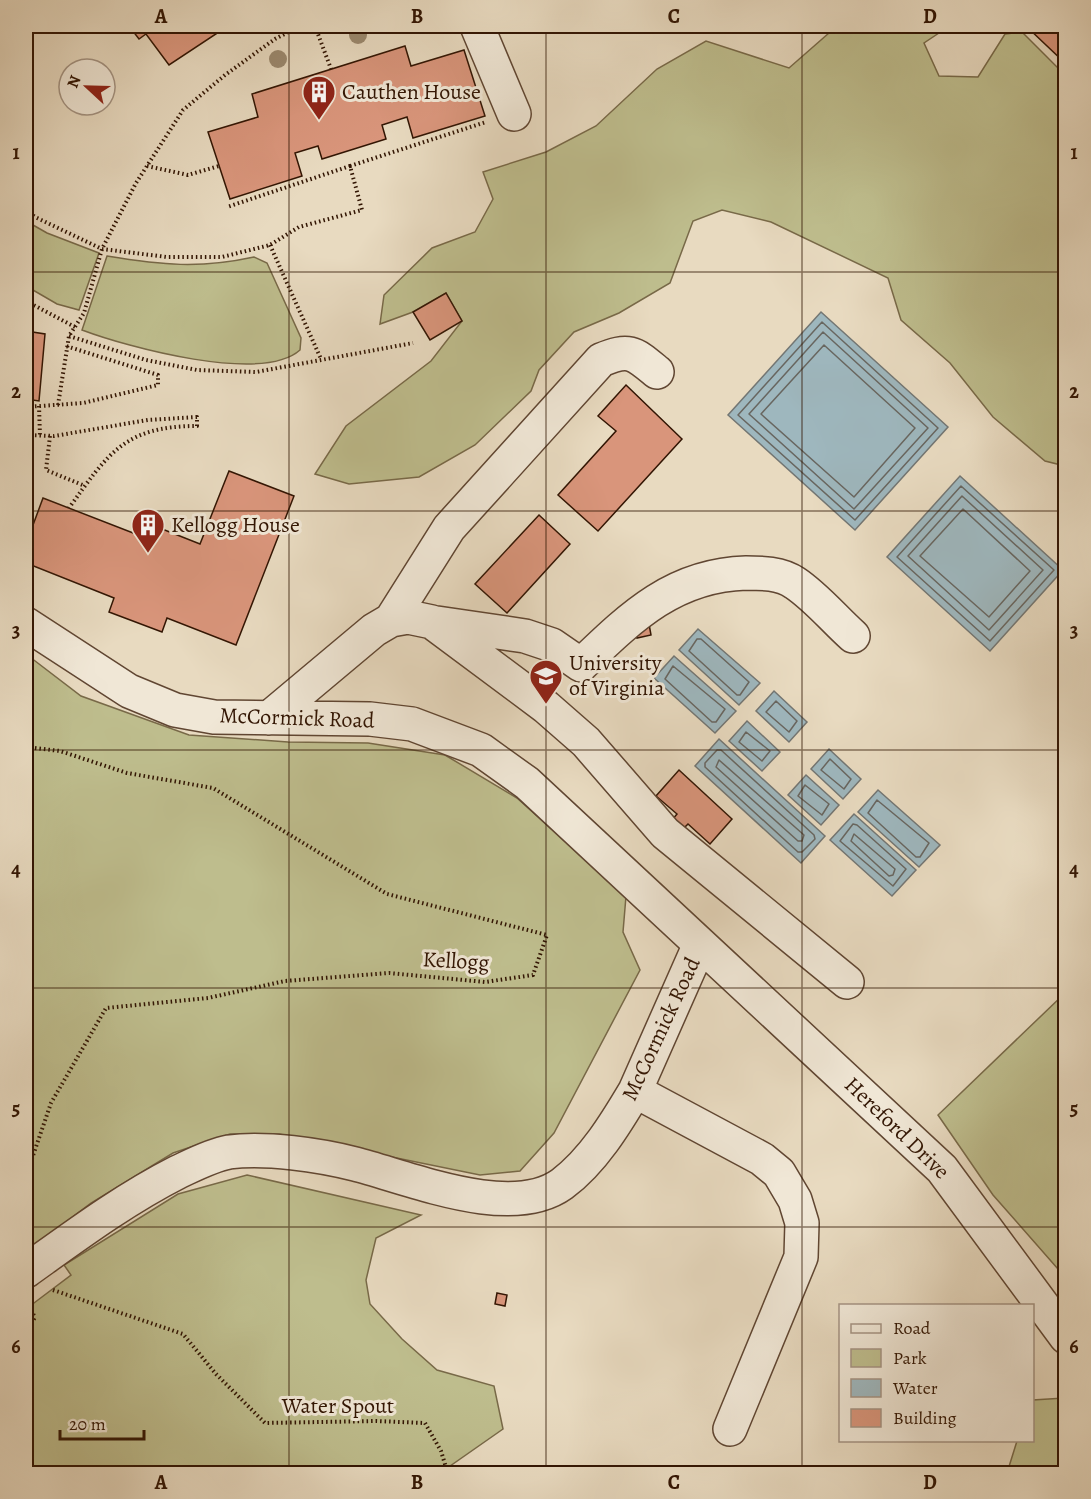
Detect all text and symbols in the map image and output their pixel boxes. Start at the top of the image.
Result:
text: A [154,3,168,30]
text: B [411,3,423,30]
text: C [668,3,680,30]
text: D [923,3,937,30]
north arrow [57,57,117,117]
text: N [62,72,87,91]
building icon: Cauthen House [301,74,337,121]
place label: Cauthen House [342,77,481,107]
text: 1 [12,139,20,166]
text: 1 [1070,139,1078,166]
text: 2 [11,378,21,405]
text: 2 [1069,378,1079,405]
building icon: Kellogg House [130,507,166,554]
place label: Kellogg House [171,510,300,540]
text: 3 [12,617,20,644]
text: 3 [1070,617,1078,644]
place label: University of Virginia [569,648,665,703]
school or university icon: University of Virginia [528,658,564,705]
street label: McCormick Road [219,700,375,736]
text: 4 [11,856,21,883]
text: 4 [1069,856,1079,883]
street label: Kellogg [422,944,490,978]
street label: McCormick Road [615,952,707,1106]
street label: Hereford Drive [838,1070,956,1186]
text: 5 [12,1095,20,1122]
text: 5 [1070,1095,1078,1122]
legend [839,1304,1034,1442]
text: Road [893,1316,931,1340]
text: 6 [11,1333,21,1360]
text: 6 [1069,1333,1079,1360]
text: Park [893,1346,927,1370]
text: Water [892,1376,938,1400]
street label: Water Spout [281,1391,394,1421]
scale bar [60,1403,144,1441]
text: Building [893,1406,957,1430]
text: 20 m [69,1412,106,1436]
text: A [154,1469,168,1496]
text: B [411,1469,423,1496]
text: C [668,1469,680,1496]
text: D [923,1469,937,1496]

